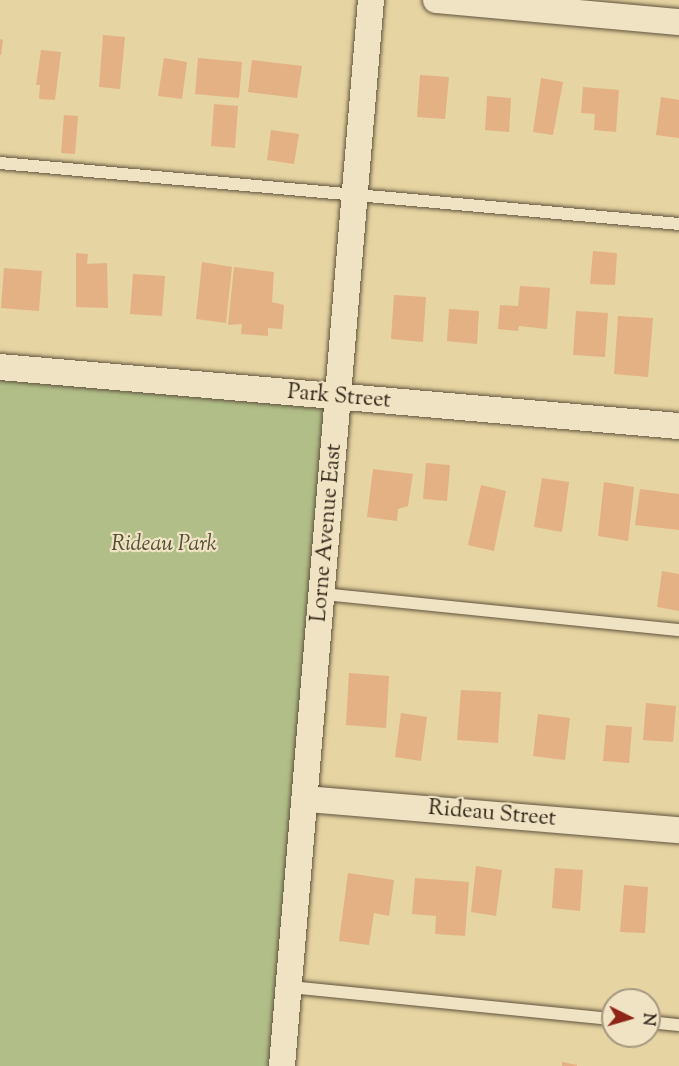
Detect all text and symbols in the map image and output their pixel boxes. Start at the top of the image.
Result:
street label: Park Street [286,380,392,416]
street label: Lorne Avenue East [307,443,349,623]
park label: Rideau Park [111,533,217,559]
street label: Rideau Street [427,796,557,834]
north arrow [601,988,661,1048]
text: N [635,1012,659,1027]

